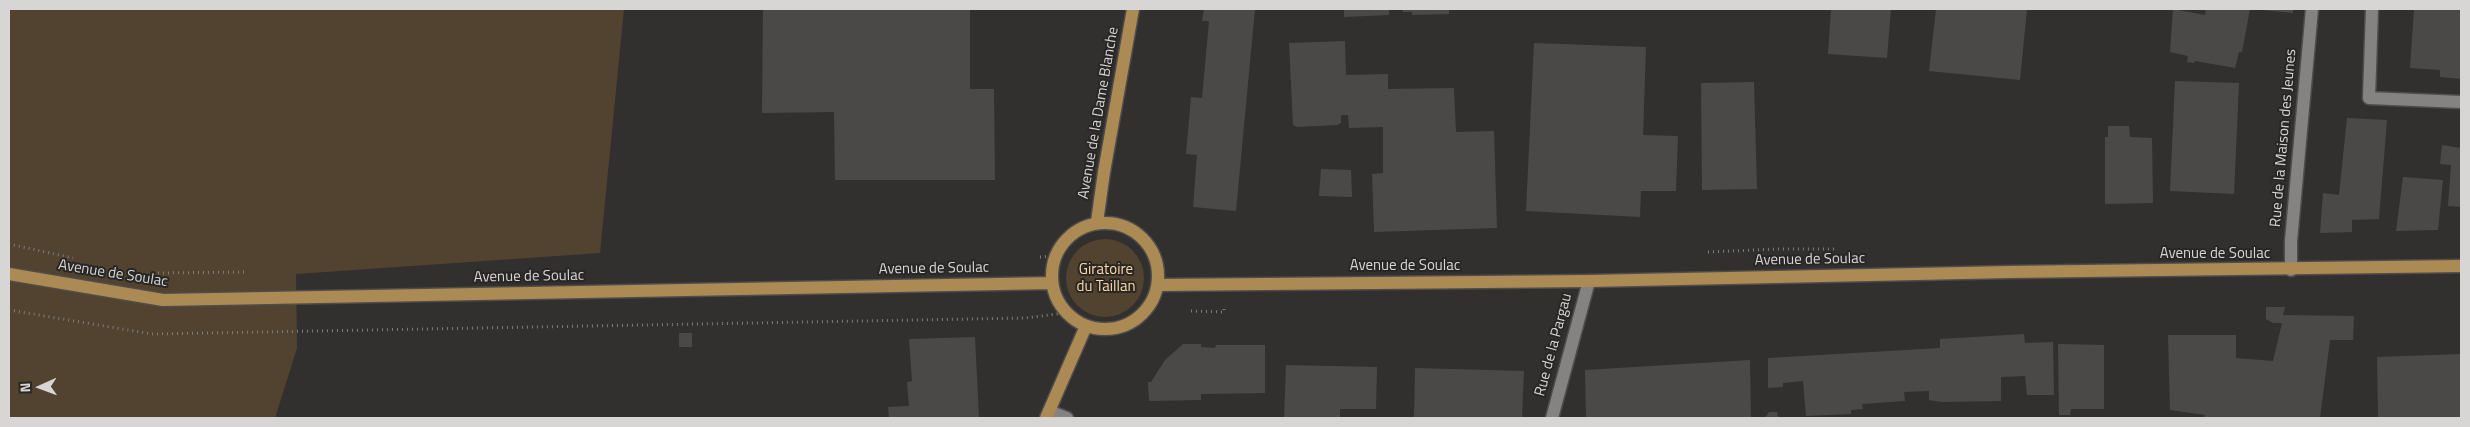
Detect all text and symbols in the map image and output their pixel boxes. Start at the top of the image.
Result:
street label: Avenue de la Dame Blanche [1075,26,1123,200]
street label: Rue de la Maison des Jeunes [2267,48,2301,228]
street label: Avenue de Soulac [2160,245,2270,263]
street label: Avenue de Soulac [1755,250,1865,270]
street label: Avenue de Soulac [57,256,169,292]
street label: Avenue de Soulac [1350,257,1460,275]
street label: Avenue de Soulac [879,259,989,279]
park label: Giratoire du Taillan [1076,261,1136,296]
street label: Avenue de Soulac [474,267,584,287]
street label: Rue de la Pargau [1532,292,1576,398]
north arrow [15,362,65,412]
text: N [14,382,35,393]

